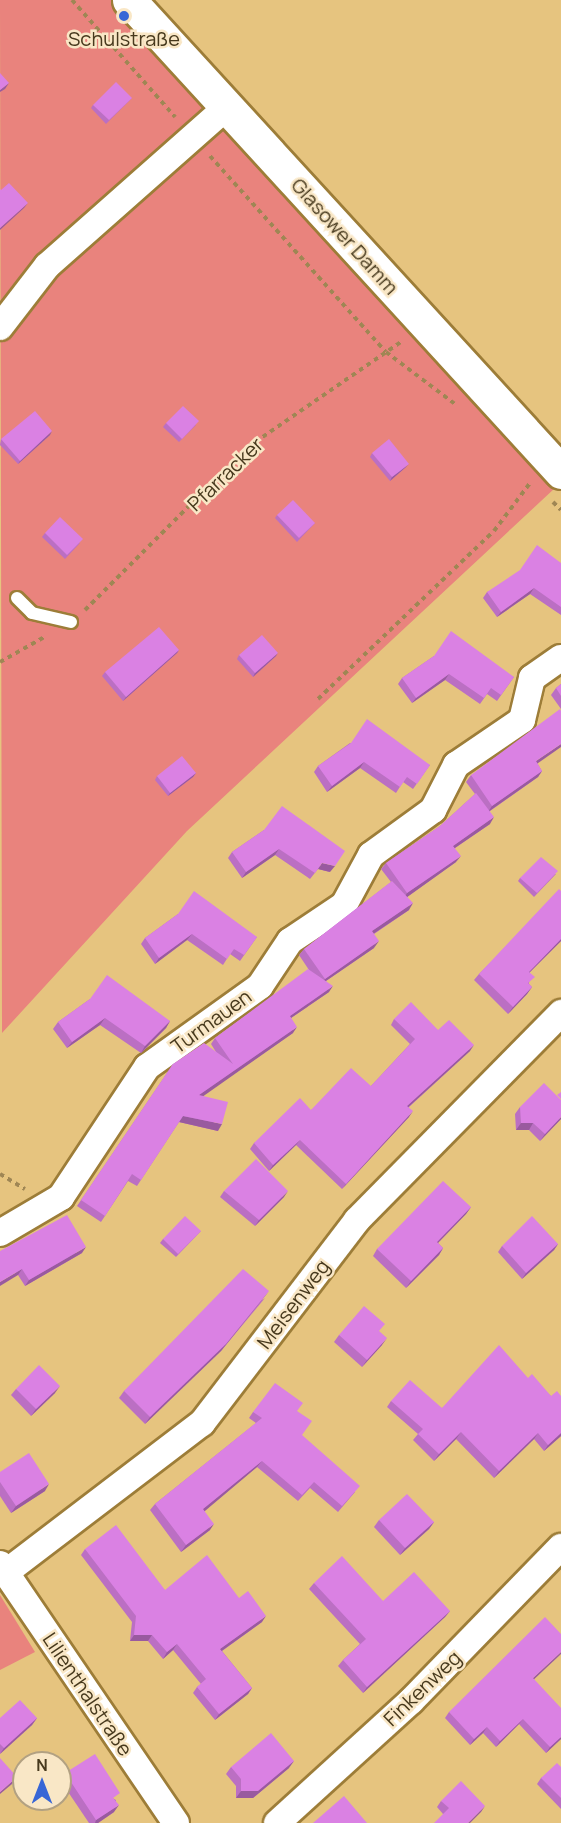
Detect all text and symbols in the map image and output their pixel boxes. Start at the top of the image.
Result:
marker: Schulstraße [117,9,131,23]
place label: Schulstraße [68,26,180,50]
street label: Glasower Damm [287,173,403,299]
street label: Pfarracker [182,432,268,516]
street label: Turmauen [166,984,256,1058]
street label: Meisenweg [252,1255,334,1353]
street label: Lilienthalstraße [38,1628,138,1760]
street label: Finkenweg [378,1645,466,1731]
north arrow [12,1751,72,1811]
text: N [36,1754,48,1776]

